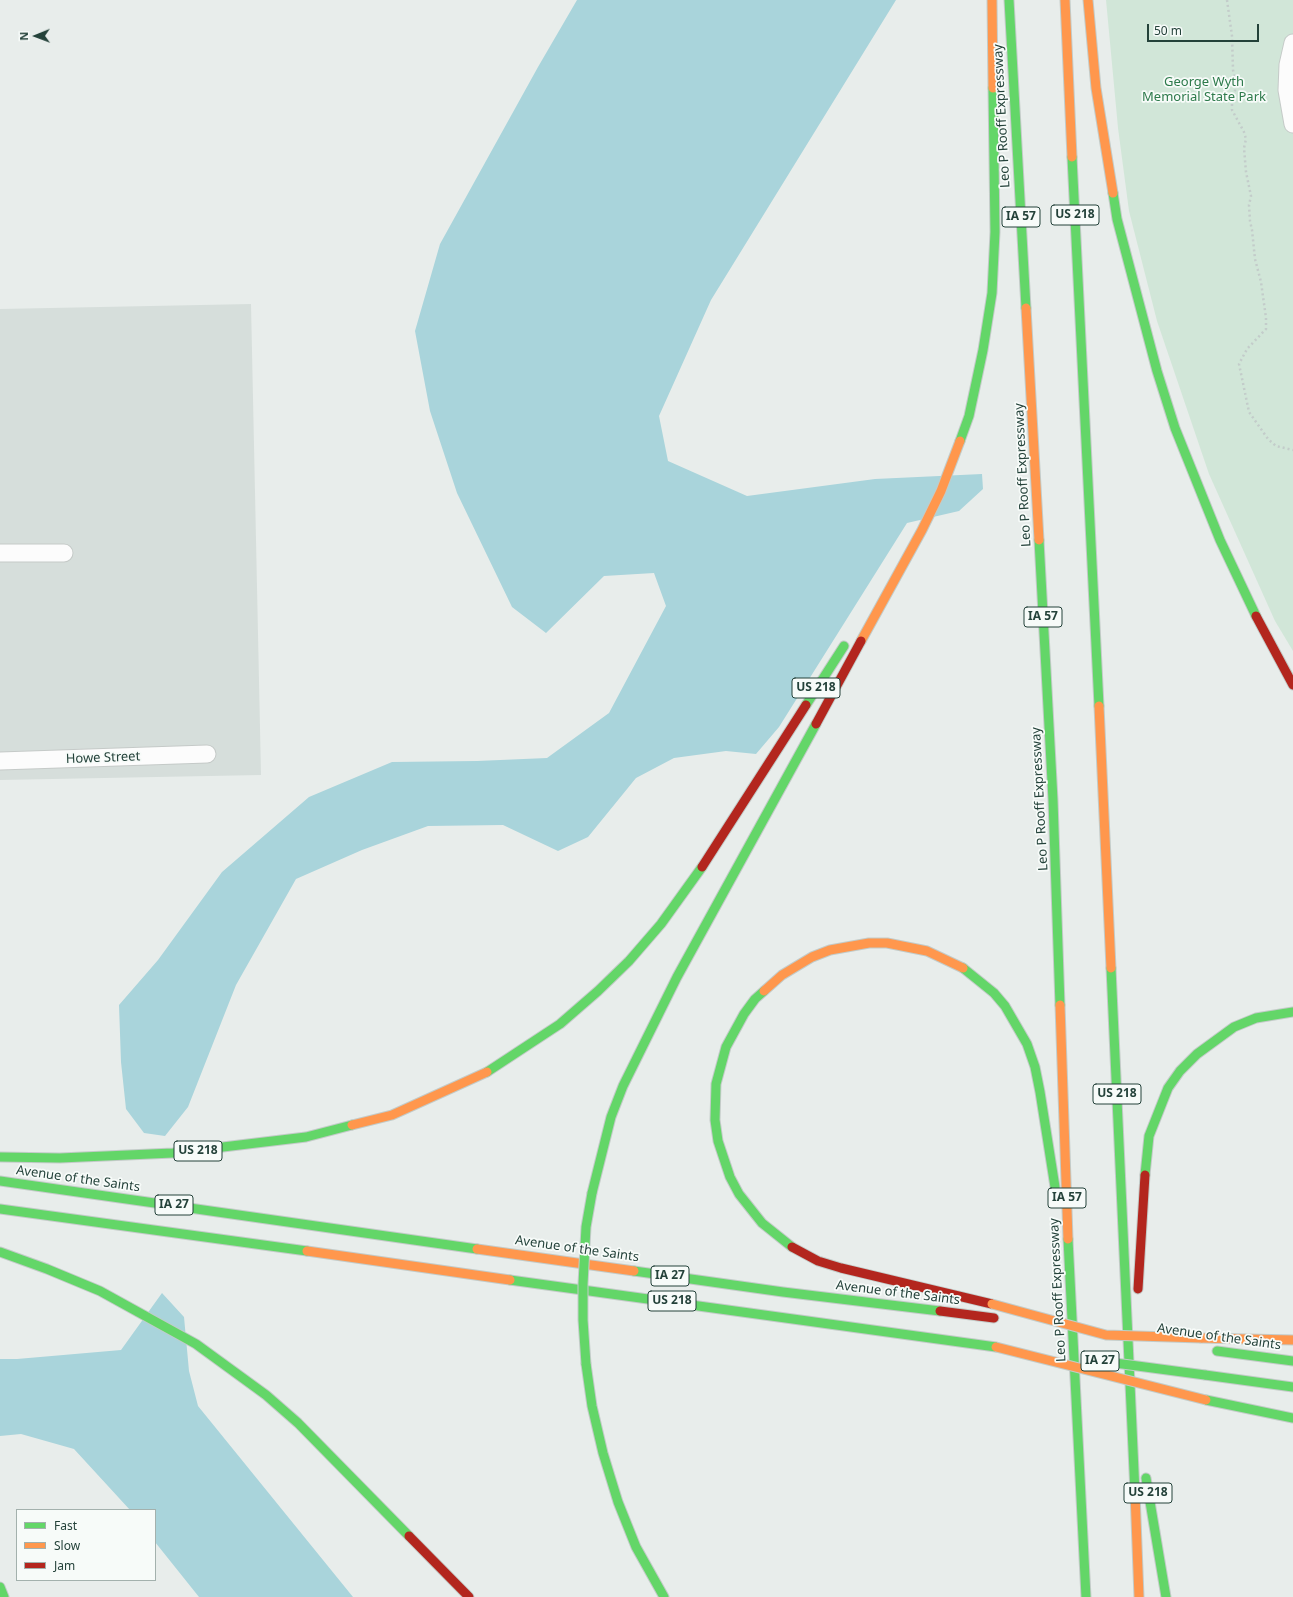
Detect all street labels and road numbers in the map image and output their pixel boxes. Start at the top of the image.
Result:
street label: Leo P Rooff Expressway [990,44,1014,188]
road number: US 218 [1051,205,1099,225]
road number: IA 57 [1002,207,1040,227]
street label: Leo P Rooff Expressway [1011,403,1035,547]
road number: IA 57 [1024,607,1062,627]
road number: US 218 [792,678,840,698]
street label: Leo P Rooff Expressway [1028,727,1052,871]
street label: Howe Street [66,749,140,767]
road number: US 218 [1093,1084,1141,1104]
road number: US 218 [174,1141,222,1161]
street label: Avenue of the Saints [15,1163,141,1195]
road number: IA 57 [1048,1188,1086,1208]
road number: IA 27 [155,1195,193,1215]
street label: Leo P Rooff Expressway [1046,1218,1070,1362]
street label: Avenue of the Saints [514,1233,640,1265]
road number: IA 27 [651,1266,689,1286]
street label: Avenue of the Saints [835,1278,961,1308]
road number: US 218 [648,1291,696,1311]
street label: Avenue of the Saints [1156,1321,1282,1353]
road number: IA 27 [1081,1351,1119,1371]
road number: US 218 [1124,1483,1172,1503]

